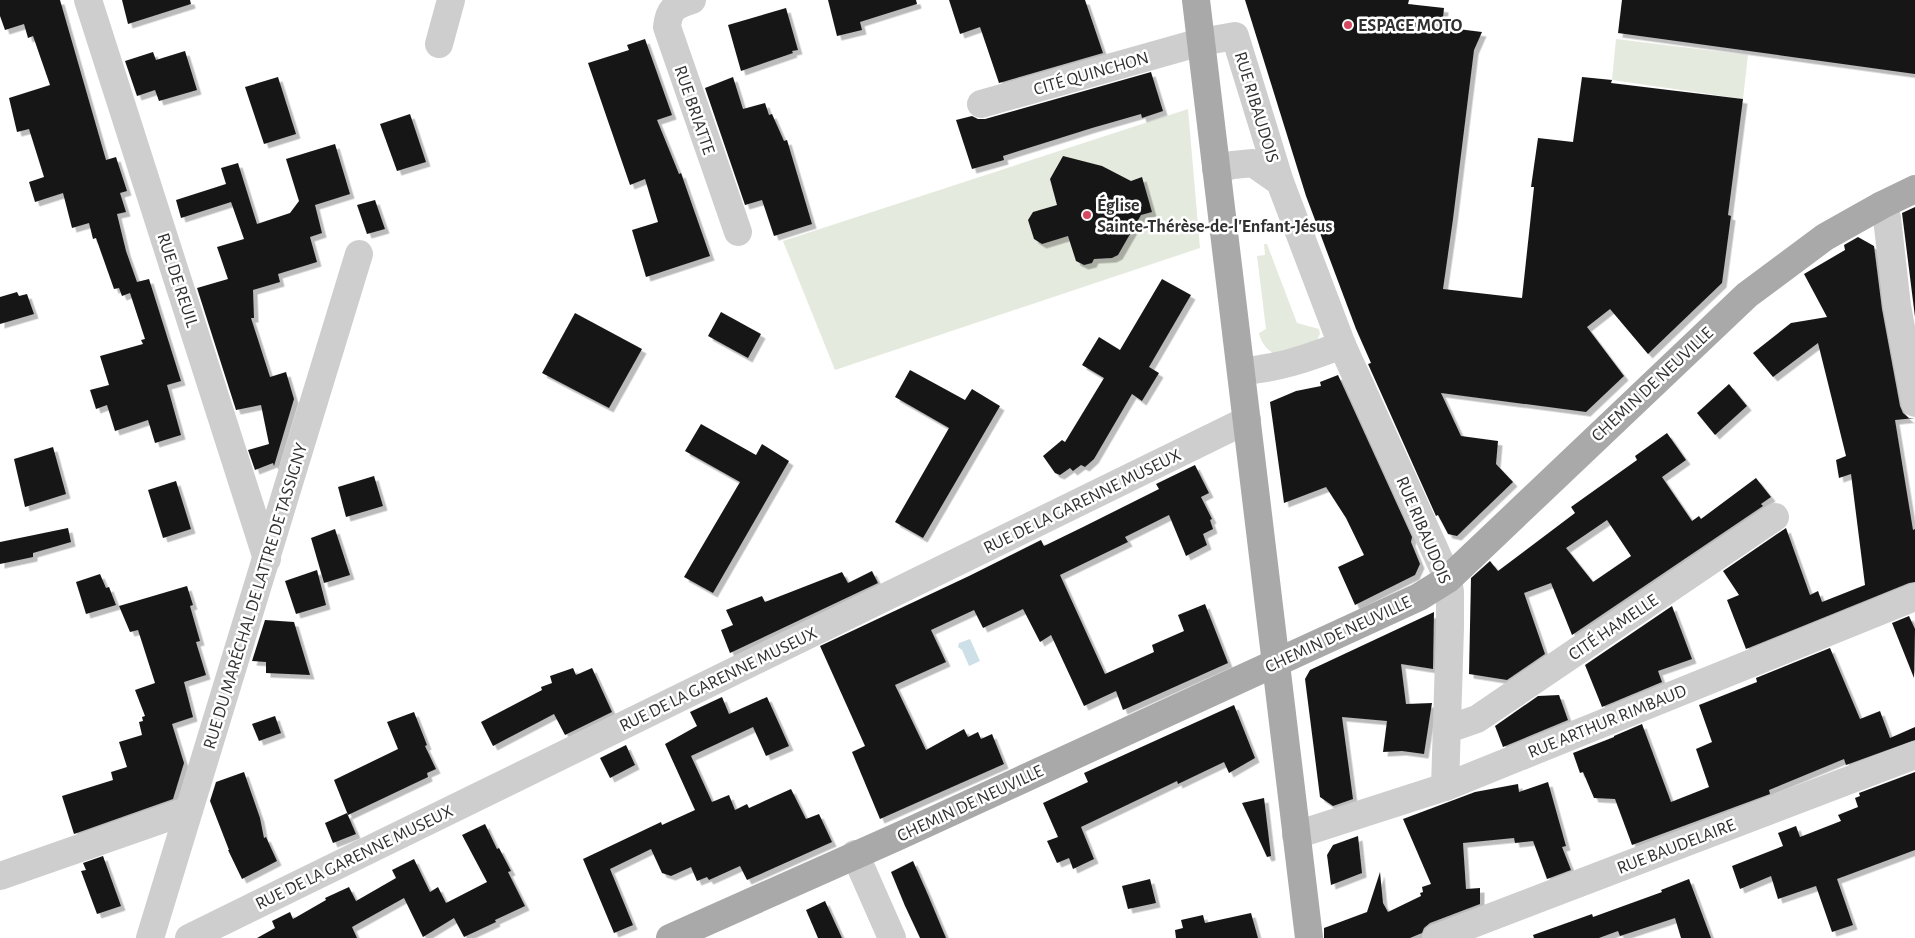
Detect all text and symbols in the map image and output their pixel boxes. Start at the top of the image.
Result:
place label: ESPACE MOTO [1358,17,1463,35]
marker: ESPACE MOTO [1342,19,1354,31]
street label: CITÉ QUINCHON [1031,46,1151,99]
street label: RUE RIBAUDOIS [1231,50,1281,165]
street label: RUE BRIATTE [670,64,718,157]
place label: Église Sainte-Thérèse-de-l'Enfant-Jésus [1097,194,1332,236]
marker: Église Sainte-Thérèse-de-l'Enfant-Jésus [1081,209,1093,221]
street label: RUE DE REUIL [153,231,201,330]
street label: CHEMIN DE NEUVILLE [1588,324,1717,445]
street label: RUE DU MARÉCHAL DE LATTRE DE TASSIGNY [198,440,311,751]
street label: RUE DE LA GARENNE MUSEUX [981,446,1184,558]
street label: RUE RIBAUDOIS [1392,474,1454,587]
street label: CITÉ HAMELLE [1564,589,1662,664]
street label: CHEMIN DE NEUVILLE [1263,593,1414,677]
street label: RUE DE LA GARENNE MUSEUX [617,624,820,736]
street label: RUE ARTHUR RIMBAUD [1526,682,1689,762]
street label: CHEMIN DE NEUVILLE [895,762,1046,846]
street label: RUE DE LA GARENNE MUSEUX [253,802,456,914]
street label: RUE BAUDELAIRE [1615,816,1738,878]

